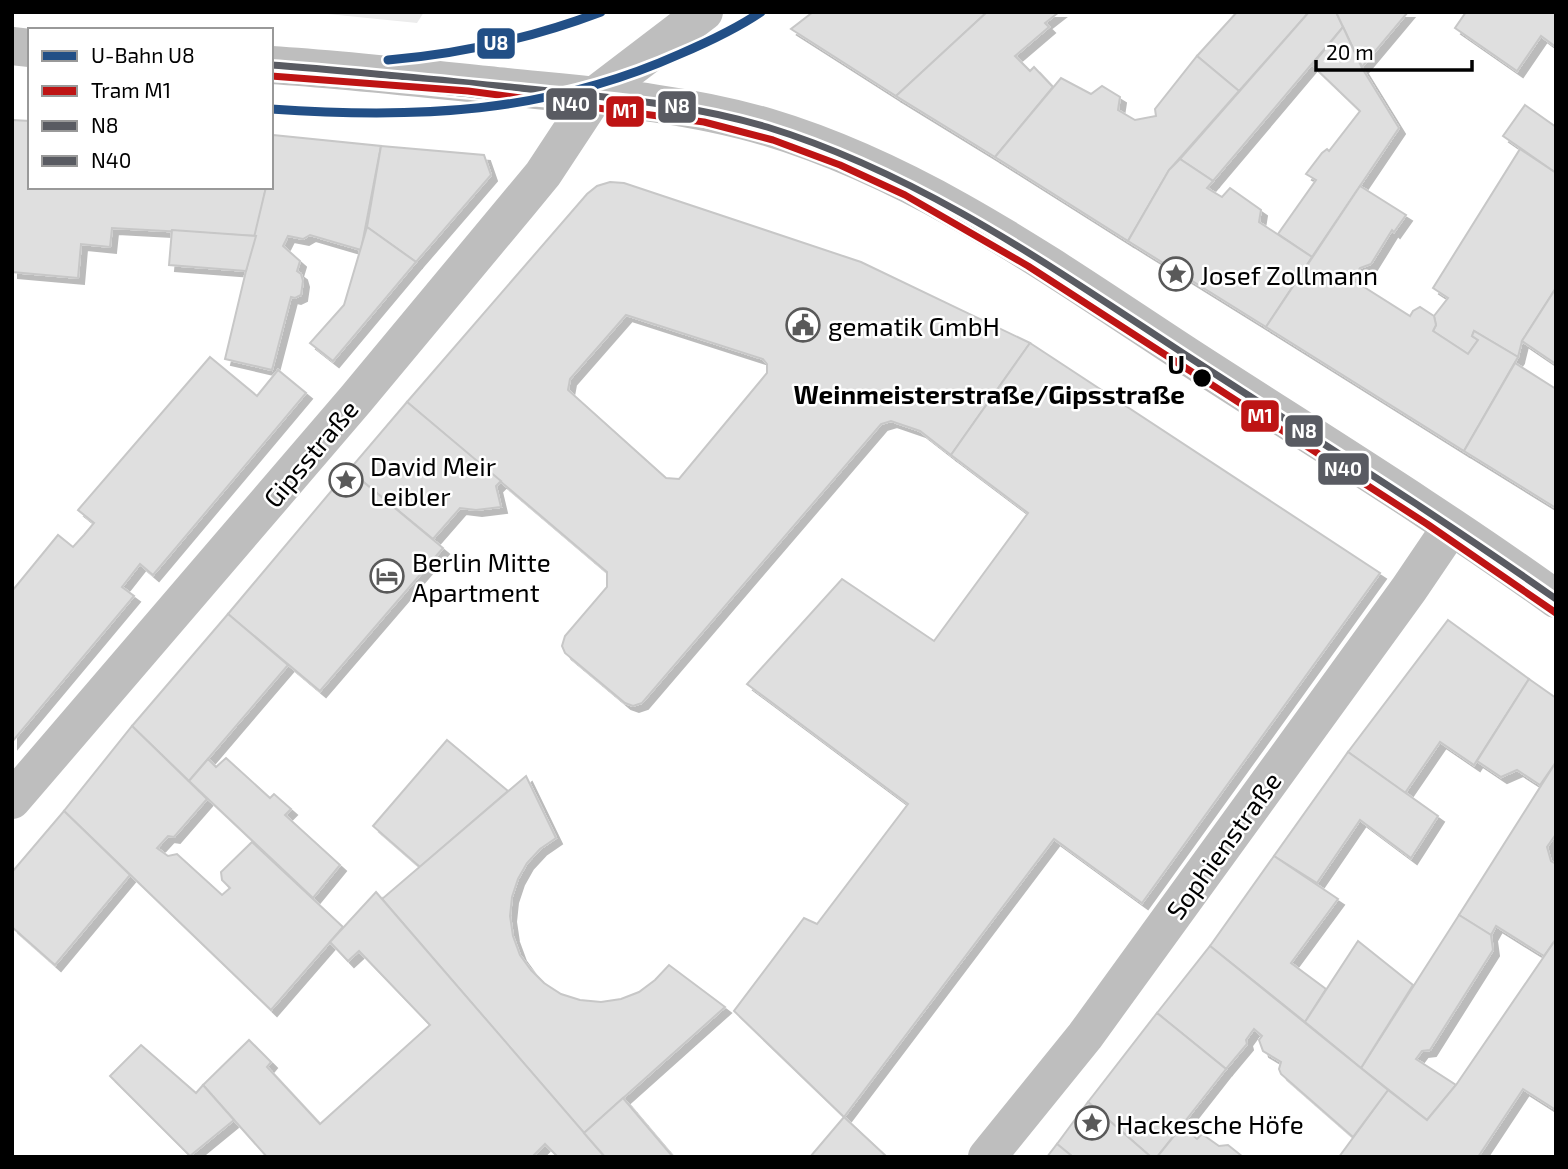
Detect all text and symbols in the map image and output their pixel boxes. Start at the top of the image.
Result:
line badge: U8 [476,27,516,60]
legend [28,28,273,189]
scale bar [1316,28,1472,72]
text: U8 [484,31,508,54]
text: 20 m [1326,39,1374,64]
text: U-Bahn U8 [91,42,195,67]
text: Tram M1 [91,77,171,102]
line badge: N40 [545,87,598,121]
line badge: N8 [657,90,697,124]
text: N40 [552,92,590,115]
text: N8 [664,94,690,117]
line badge: M1 [605,95,645,128]
text: M1 [612,99,638,122]
text: N8 [91,112,119,137]
text: N40 [91,147,131,172]
place icon: Josef Zollmann [1157,255,1195,293]
place label: Josef Zollmann [1200,259,1378,290]
public building icon: gematik GmbH [784,306,822,344]
place label: gematik GmbH [828,310,1000,341]
place label: U Weinmeisterstraße/Gipsstraße [794,348,1185,409]
marker: U Weinmeisterstraße/Gipsstraße [1191,367,1213,389]
street label: Gipsstraße [256,393,364,513]
line badge: M1 [1240,399,1280,433]
text: M1 [1247,404,1273,427]
line badge: N8 [1284,414,1324,448]
text: N8 [1291,419,1317,442]
place label: David Meir Leibler [370,450,496,511]
line badge: N40 [1317,452,1370,486]
text: N40 [1324,457,1362,480]
place icon: David Meir Leibler [327,461,365,499]
place label: Berlin Mitte Apartment [412,546,551,607]
hotel icon: Berlin Mitte Apartment [368,557,406,595]
street label: Sophienstraße [1159,765,1287,925]
place icon: Hackesche Höfe [1073,1104,1111,1142]
place label: Hackesche Höfe [1116,1108,1304,1139]

